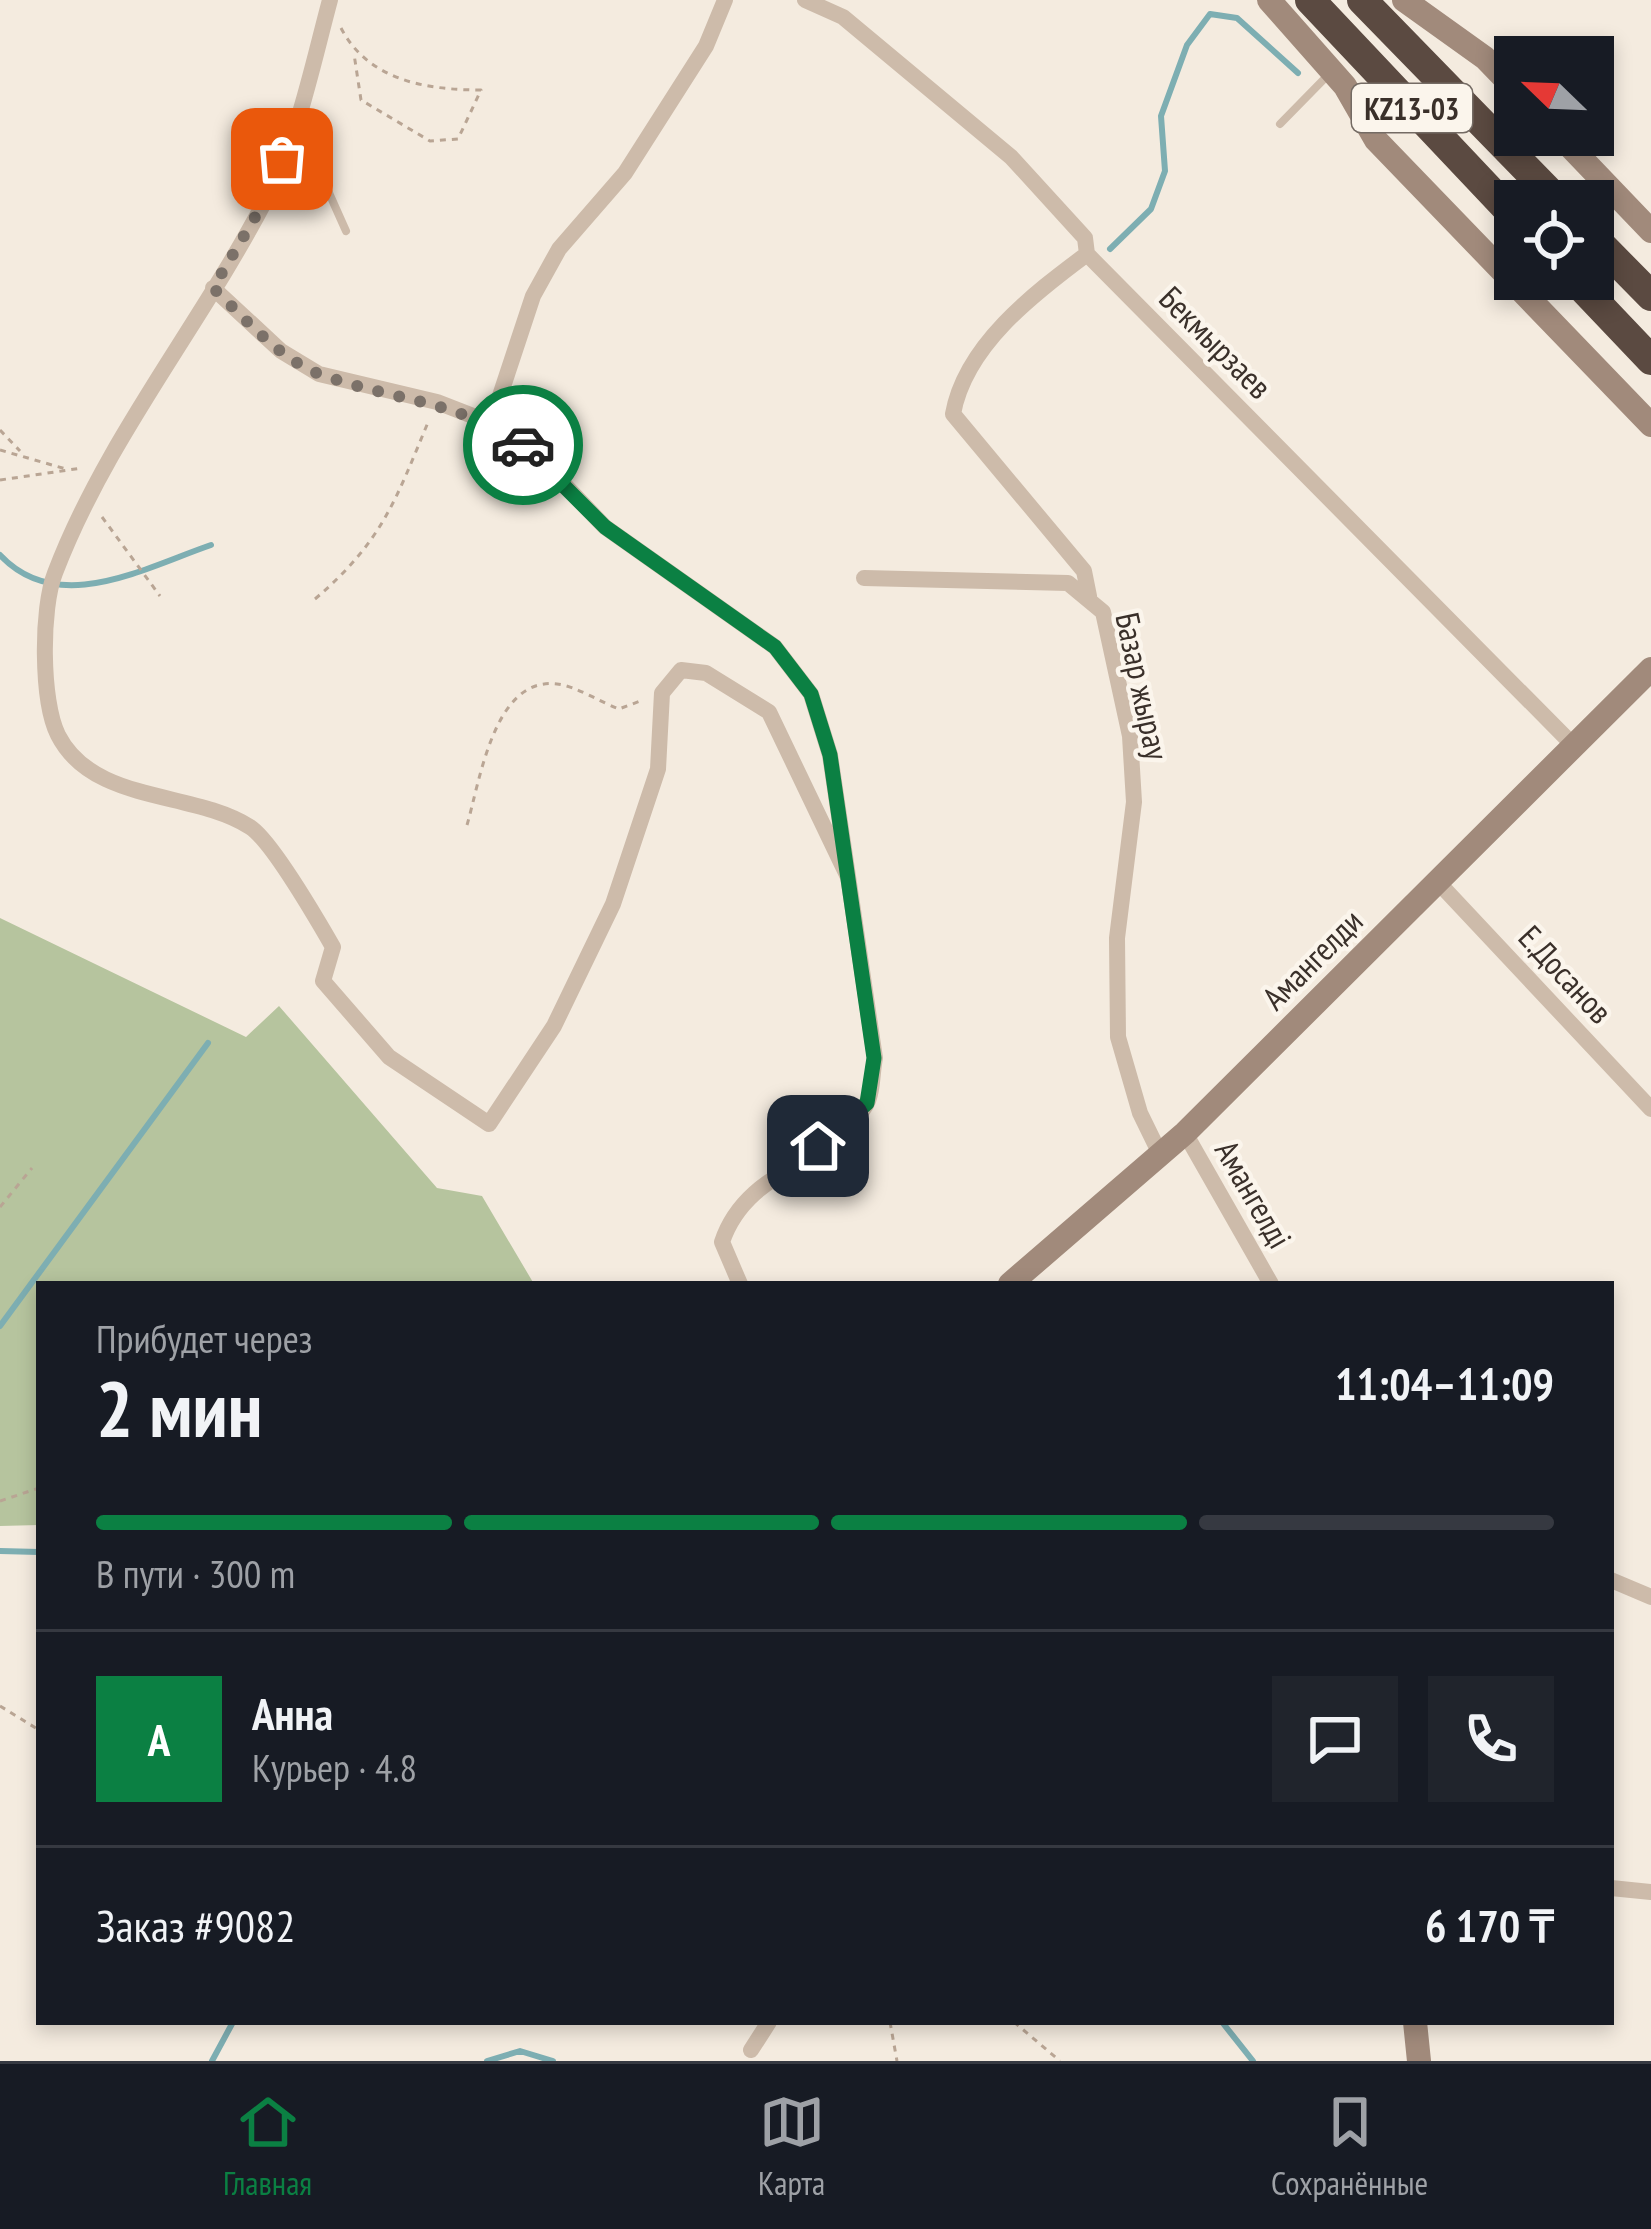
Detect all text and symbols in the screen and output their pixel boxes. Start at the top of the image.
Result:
north arrow [1494,36,1614,156]
map controls [1494,36,1614,300]
road number: KZ13-03 [1352,84,1472,132]
pin [231,108,333,210]
icon: bag [249,126,315,192]
button: locate [1494,180,1614,300]
street label: Бекмырзаев [1151,277,1281,407]
courier [463,385,583,505]
icon: car [490,412,556,478]
street label: Базар жырау [1106,608,1180,764]
street label: Амангелди [1253,900,1371,1018]
street label: Е.Досанов [1510,916,1622,1032]
pin [767,1095,869,1197]
icon: home [785,1113,851,1179]
street label: Амангелді [1206,1132,1302,1256]
text: Прибудет через [96,1313,313,1364]
text: 11:04–11:09 [1335,1354,1554,1412]
text: 2 мин [96,1358,262,1459]
text: В пути · 300 m [96,1548,295,1599]
button: chat [1272,1676,1398,1802]
button: phone [1428,1676,1554,1802]
text: Анна [252,1684,333,1742]
text: А [148,1710,170,1768]
text: Курьер · 4.8 [252,1742,417,1793]
text: Заказ #9082 [96,1896,296,1954]
text: 6 170 ₸ [1425,1896,1554,1954]
tab: Главная [223,2089,312,2204]
tab: Карта [758,2089,825,2204]
tab: Сохранённые [1271,2089,1428,2204]

